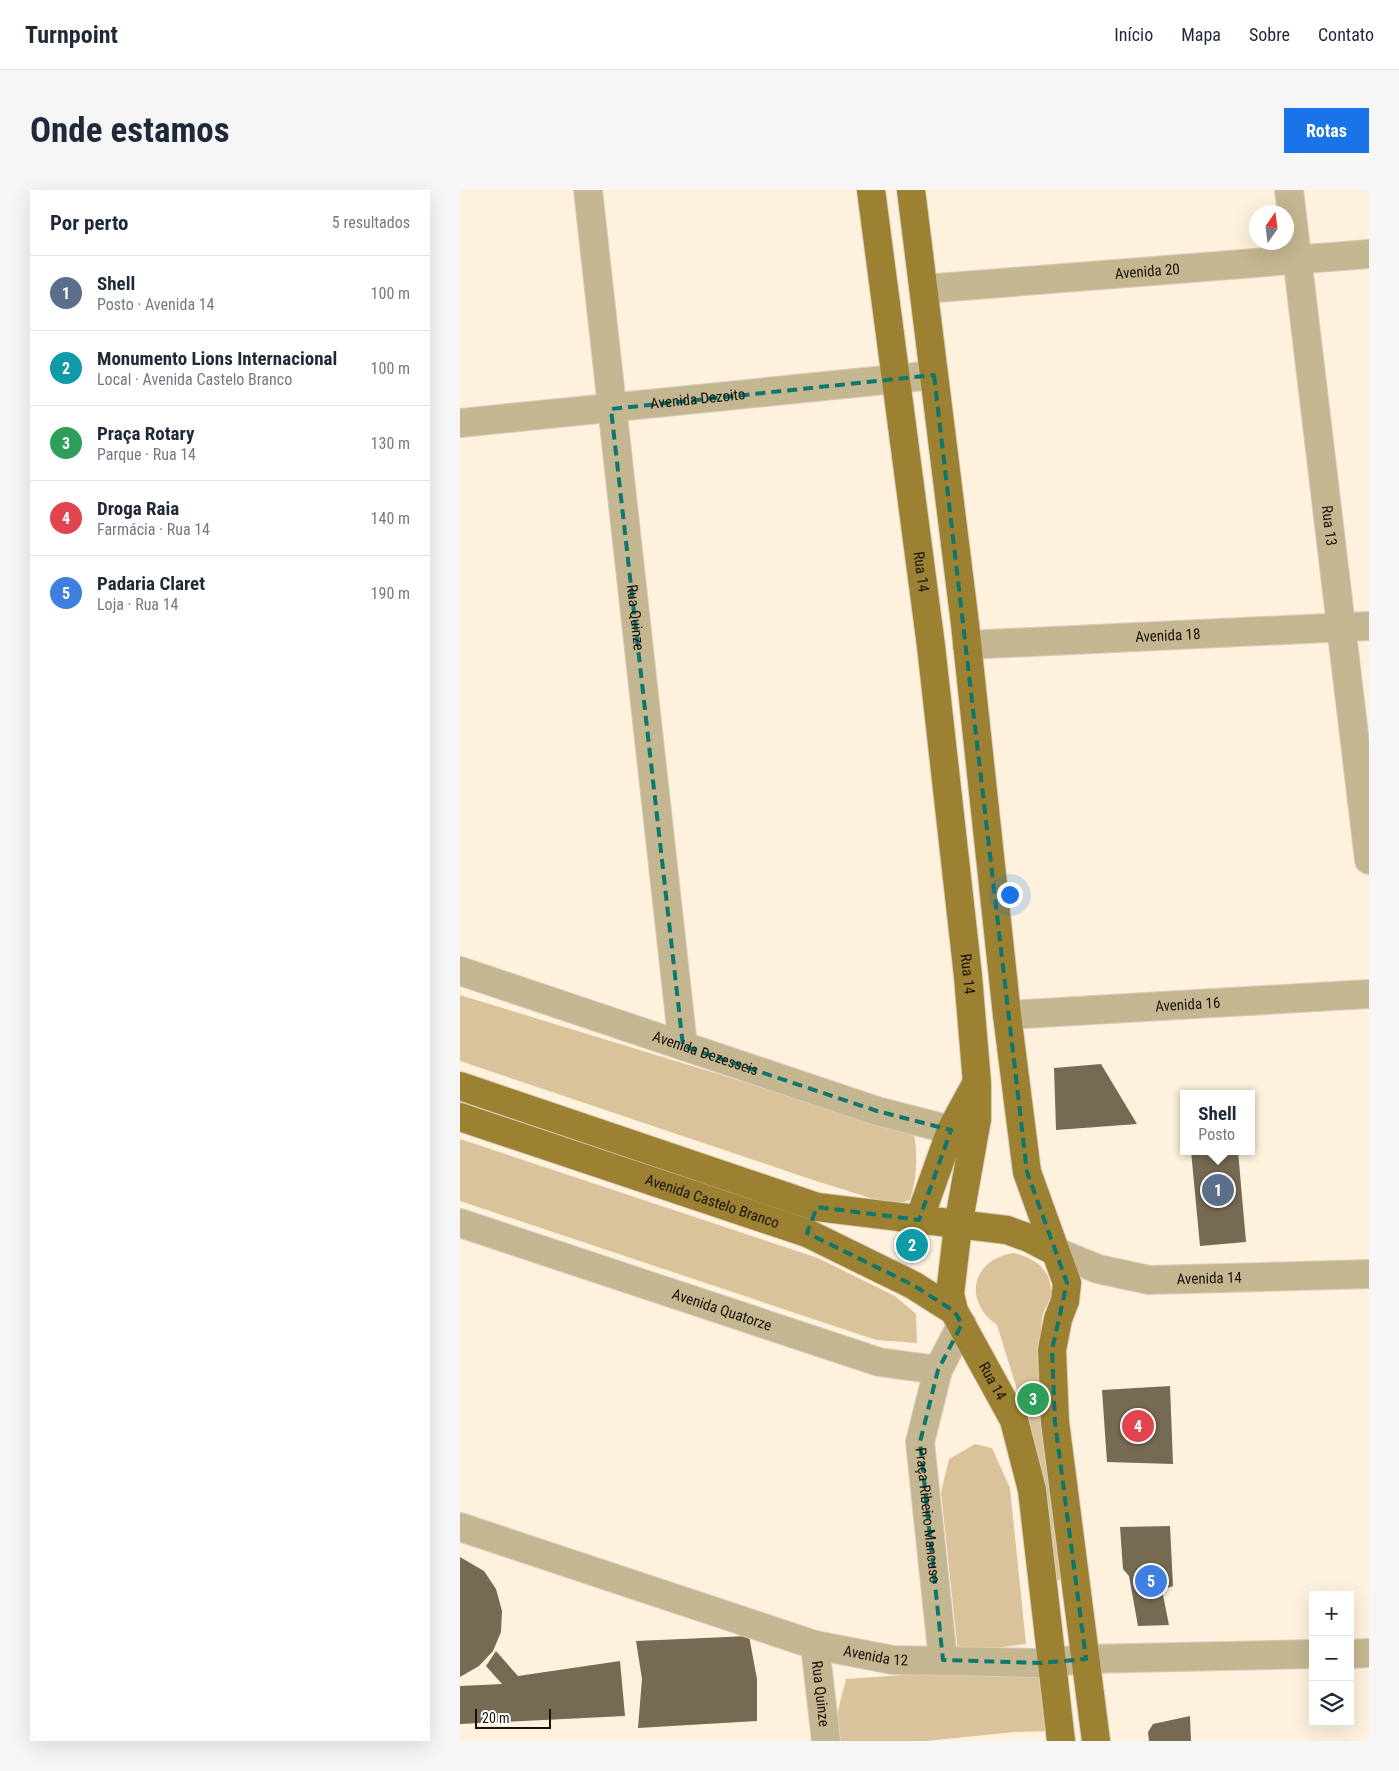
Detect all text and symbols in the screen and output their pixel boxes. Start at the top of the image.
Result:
text: Turnpoint [25,21,118,49]
text: Início [1114,24,1153,45]
text: Mapa [1181,24,1221,45]
text: Sobre [1249,24,1290,45]
text: Contato [1318,24,1374,45]
button: Rotas [1284,108,1369,153]
text: Onde estamos [30,110,230,151]
north arrow [1249,205,1294,250]
text: Por perto [50,211,129,235]
text: 5 resultados [332,213,410,232]
street label: Avenida 20 [1114,260,1181,283]
text: Shell [97,272,135,295]
text: 1 [62,284,70,303]
text: 100 m [371,284,410,303]
text: Posto · Avenida 14 [97,295,215,314]
text: Monumento Lions Internacional [97,347,337,370]
text: 2 [62,359,70,378]
text: 100 m [371,359,410,378]
text: Local · Avenida Castelo Branco [97,370,292,389]
street label: Avenida Dezoito [649,385,746,413]
text: Praça Rotary [97,422,195,445]
text: 3 [62,434,70,453]
text: 130 m [371,434,410,453]
text: Parque · Rua 14 [97,445,196,464]
text: Droga Raia [97,497,179,520]
street label: Rua 13 [1318,504,1340,547]
text: 4 [62,509,70,528]
text: 140 m [371,509,410,528]
text: Farmácia · Rua 14 [97,520,210,539]
street label: Rua 14 [910,550,933,593]
text: Padaria Claret [97,572,205,595]
street label: Rua Quinze [623,583,648,651]
text: 5 [62,584,70,603]
text: 190 m [371,584,410,603]
text: Loja · Rua 14 [97,595,179,614]
street label: Avenida 18 [1135,625,1201,646]
your location [997,882,1023,908]
street label: Rua 14 [957,953,979,995]
street label: Avenida 16 [1155,994,1221,1015]
street label: Avenida Dezesseis [650,1027,761,1080]
popup [1180,1090,1255,1155]
text: Shell [1198,1102,1237,1125]
text: Posto [1198,1125,1235,1144]
street label: Avenida Castelo Branco [643,1171,782,1232]
pin: 1 [1202,1171,1234,1209]
pin: 2 [896,1226,928,1264]
street label: Avenida 14 [1176,1268,1242,1288]
street label: Avenida Quatorze [670,1285,774,1335]
street label: Rua 14 [975,1359,1010,1403]
pin: 3 [1017,1380,1049,1418]
pin: 4 [1122,1407,1154,1445]
street label: Praça Ribeiro Mancuso [912,1447,944,1584]
pin: 5 [1135,1562,1167,1600]
map controls [1309,1591,1354,1726]
button: + [1309,1591,1354,1636]
button: − [1309,1636,1354,1681]
street label: Avenida 12 [842,1642,908,1669]
street label: Rua Quinze [808,1660,833,1728]
button: layers [1309,1681,1354,1726]
scale bar [475,1706,551,1729]
text: 20 m [482,1710,510,1726]

